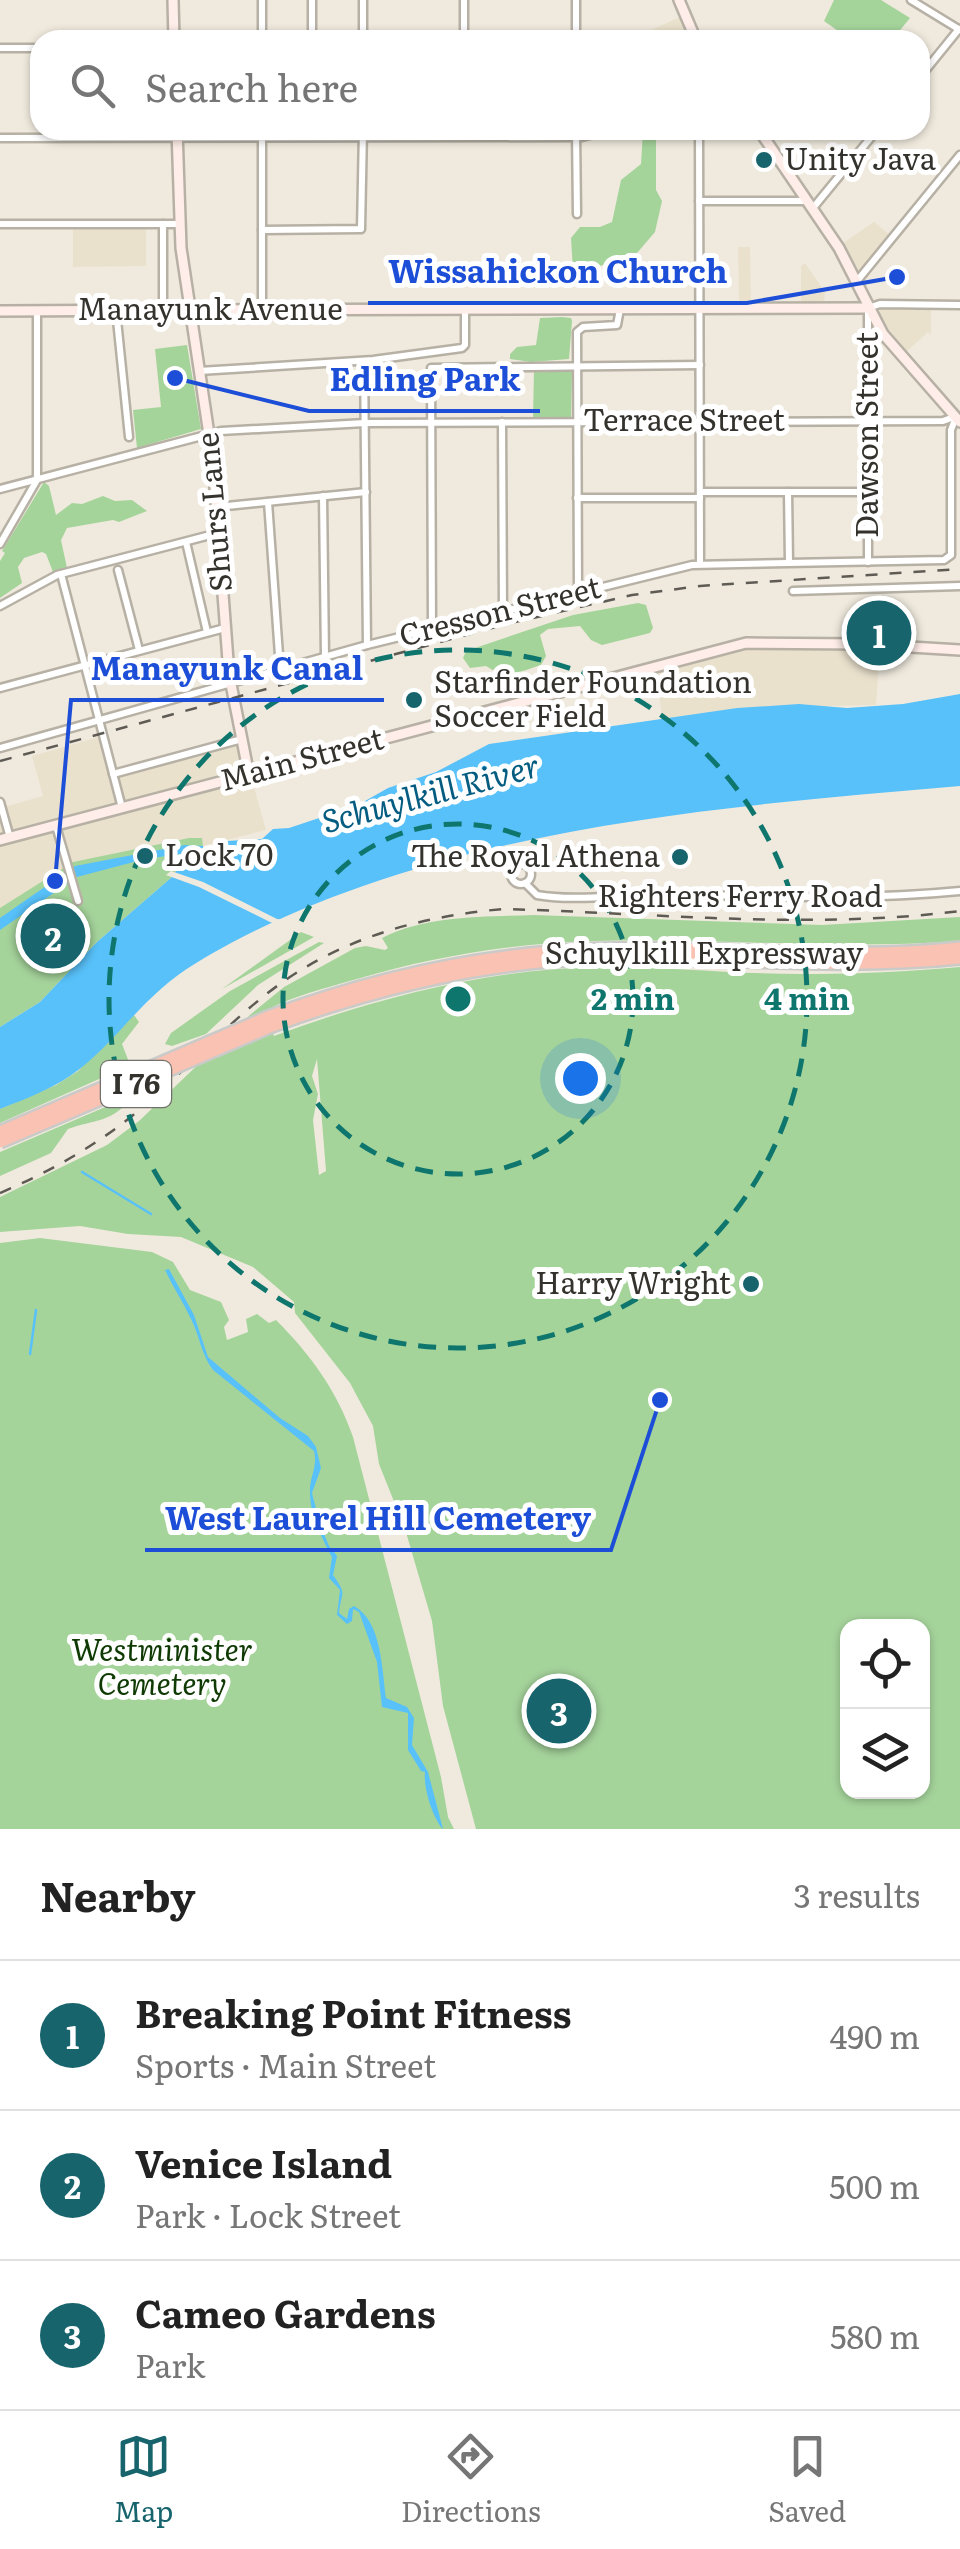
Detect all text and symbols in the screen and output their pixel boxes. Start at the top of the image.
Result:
search box [30,30,930,140]
text: Search here [145,57,358,114]
icon: search [65,58,120,113]
place label: Unity Java [784,135,937,179]
marker: Unity Java [753,149,775,171]
callout: Wissahickon Church [368,241,747,303]
text: Wissahickon Church [388,245,728,293]
street label: Manayunk Avenue [77,285,343,329]
street label: Dawson Street [843,332,887,538]
callout: Edling Park [309,349,540,411]
text: Edling Park [330,353,521,401]
street label: Terrace Street [583,396,785,440]
street label: Shurs Lane [183,431,241,594]
street label: Cresson Street [394,563,605,655]
pin: 1 [846,596,912,670]
callout: Manayunk Canal [71,638,384,700]
text: Manayunk Canal [91,642,363,690]
place label: Starfinder Foundation Soccer Field [434,658,752,736]
marker: Starfinder Foundation Soccer Field [403,689,425,711]
street label: Main Street [215,714,388,800]
water label: Schuylkill River [316,739,544,843]
place label: Lock 70 [165,831,273,875]
place label: The Royal Athena [411,832,661,876]
marker: Lock 70 [134,845,156,867]
marker: The Royal Athena [669,846,691,868]
street label: Righters Ferry Road [597,872,883,916]
pin: 2 [20,898,86,974]
street label: Schuylkill Expressway [545,929,864,973]
text: 2 min [591,975,675,1019]
text: 4 min [764,975,850,1019]
centre of rings [440,981,476,1017]
your location [555,1053,606,1104]
road number: I 76 [101,1061,171,1107]
place label: Harry Wright [535,1259,731,1303]
marker: Harry Wright [740,1273,762,1295]
callout: West Laurel Hill Cemetery [145,1488,611,1550]
text: West Laurel Hill Cemetery [165,1492,592,1540]
map controls [840,1619,930,1799]
button: locate [840,1619,930,1709]
park label: Westminister Cemetery [71,1626,253,1704]
pin: 3 [526,1674,592,1748]
button: layers [840,1709,930,1799]
text: Nearby [40,1863,196,1925]
text: 3 results [794,1870,920,1918]
text: Breaking Point Fitness [135,1983,572,2040]
text: 1 [66,2011,79,2059]
text: 490 m [830,2011,920,2059]
text: Sports · Main Street [135,2040,436,2088]
text: Venice Island [135,2133,392,2190]
text: 2 [64,2161,81,2209]
text: 500 m [829,2161,920,2209]
text: Park · Lock Street [135,2190,401,2238]
text: Cameo Gardens [135,2283,436,2340]
text: 3 [64,2311,81,2359]
text: 580 m [830,2311,920,2359]
text: Park [135,2340,205,2388]
tab: Map [114,2429,173,2531]
tab: Directions [401,2429,541,2531]
tab: Saved [768,2429,846,2531]

